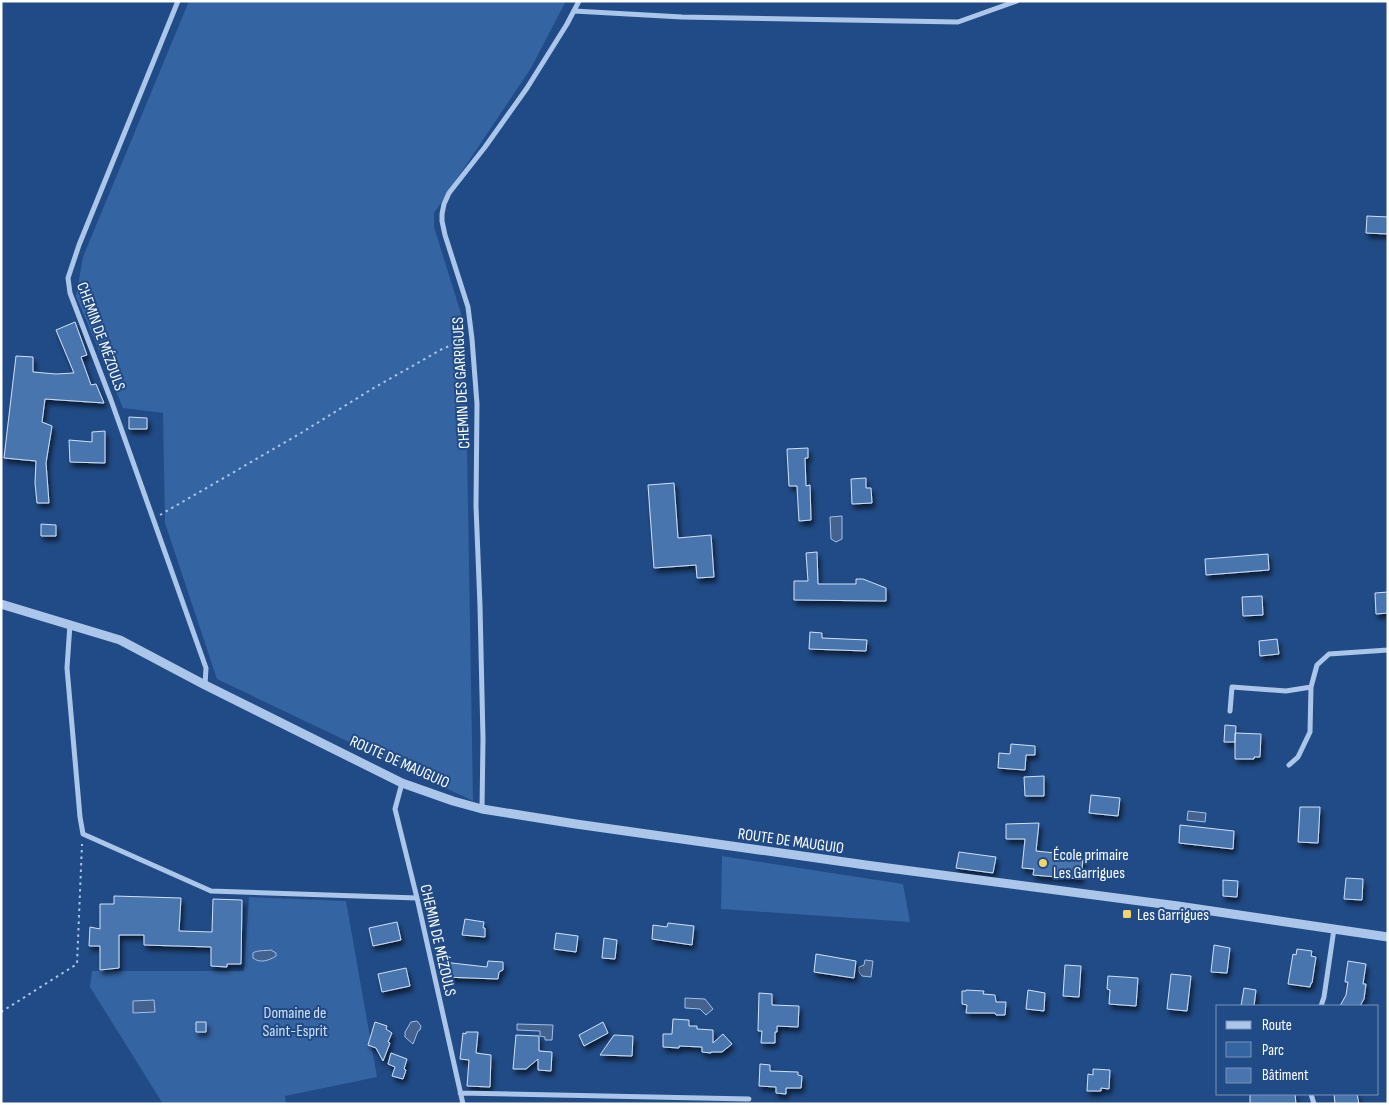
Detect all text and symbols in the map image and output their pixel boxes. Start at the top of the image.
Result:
street label: CHEMIN DE MÉZOULS [72,280,129,393]
street label: CHEMIN DES GARRIGUES [449,316,474,449]
street label: ROUTE DE MAUGUIO [347,732,452,793]
street label: ROUTE DE MAUGUIO [737,825,845,858]
place label: École primaire Les Garrigues [1053,846,1129,883]
marker: École primaire Les Garrigues [1037,857,1049,869]
street label: CHEMIN DE MÉZOULS [415,883,460,998]
place label: Les Garrigues [1137,906,1209,925]
marker: Les Garrigues [1121,908,1133,920]
park label: Domaine de Saint-Esprit [262,1004,328,1041]
legend [1216,1005,1379,1095]
text: Route [1262,1016,1292,1035]
text: Parc [1262,1041,1284,1060]
text: Bâtiment [1262,1066,1309,1085]

